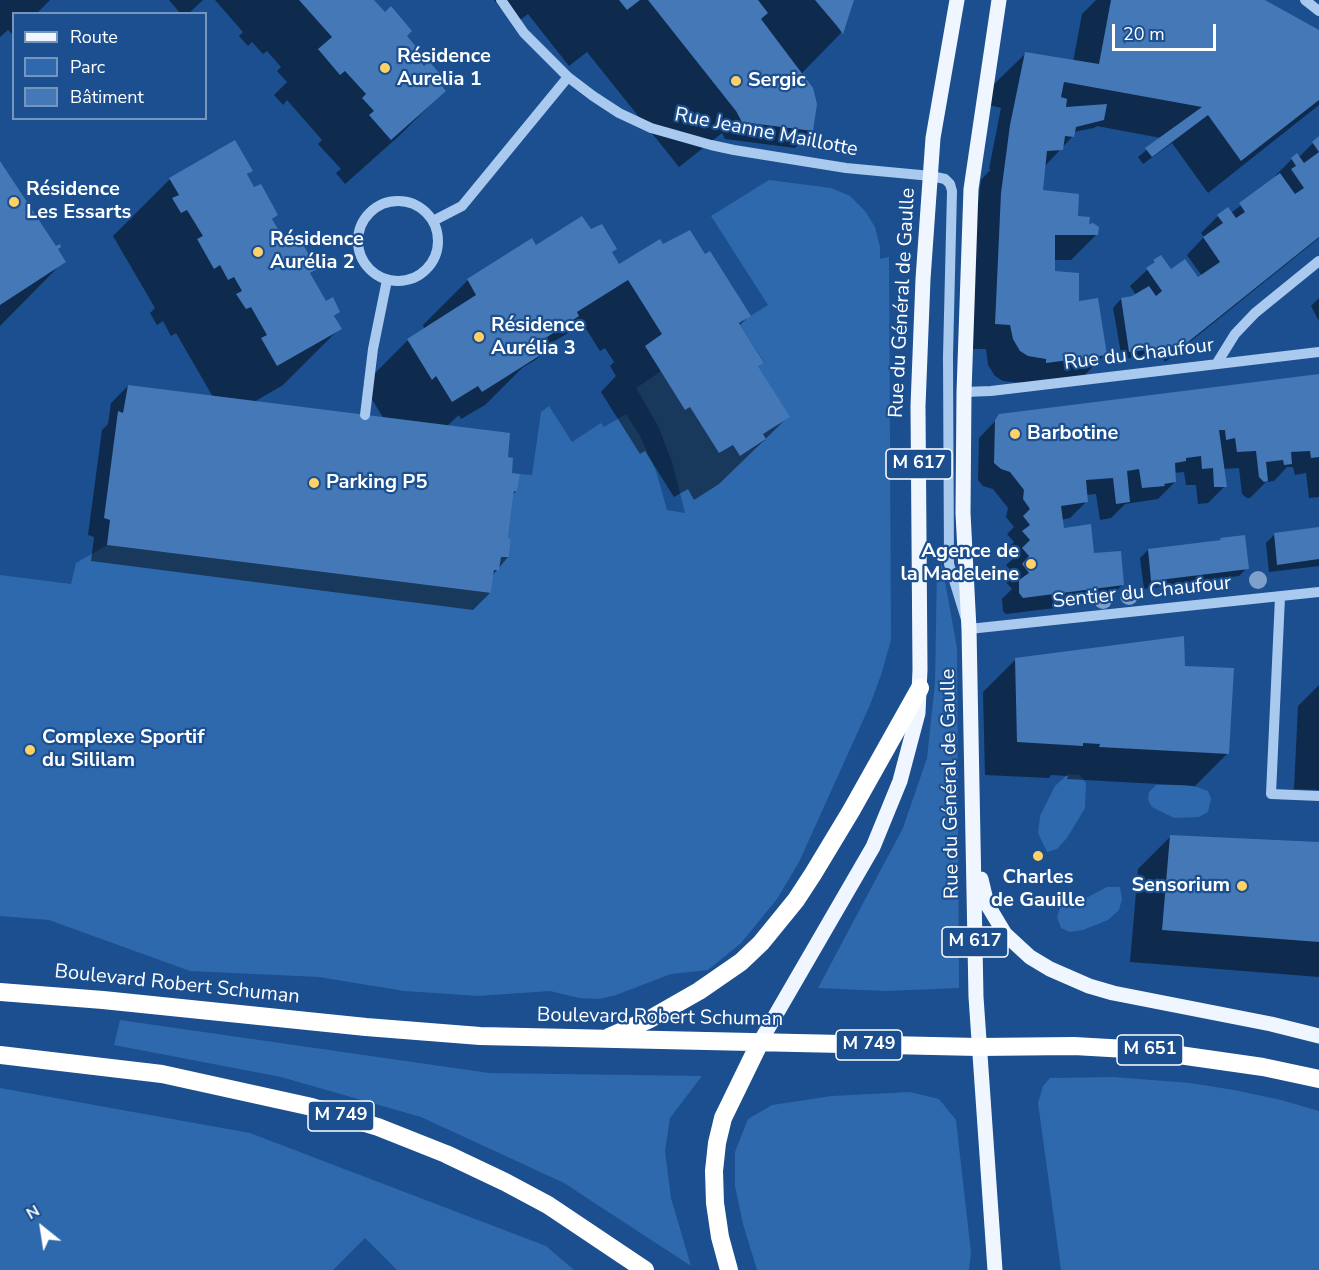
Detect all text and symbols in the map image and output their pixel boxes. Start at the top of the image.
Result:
legend [12,12,207,120]
scale bar [1115,12,1218,50]
text: 20 m [1123,22,1165,46]
text: Route [70,25,118,49]
place label: Résidence Aurelia 1 [397,45,491,92]
text: Parc [70,55,105,79]
marker: Résidence Aurelia 1 [378,61,392,75]
place label: Sergic [748,69,806,93]
marker: Sergic [729,74,743,88]
text: Bâtiment [70,85,144,109]
street label: Rue Jeanne Maillotte [672,103,860,163]
place label: Résidence Les Essarts [26,178,131,225]
street label: Rue du Général de Gaulle [885,187,921,419]
marker: Résidence Les Essarts [7,195,21,209]
place label: Résidence Aurélia 2 [270,228,364,275]
marker: Résidence Aurélia 2 [251,245,265,259]
place label: Résidence Aurélia 3 [491,314,585,361]
marker: Résidence Aurélia 3 [472,330,486,344]
street label: Rue du Chaufour [1063,334,1215,376]
place label: Barbotine [1027,422,1118,446]
marker: Barbotine [1008,427,1022,441]
road number: M 617 [886,449,952,479]
place label: Parking P5 [326,471,427,495]
marker: Parking P5 [307,476,321,490]
place label: Agence de la Madeleine [900,540,1019,587]
marker: Agence de la Madeleine [1024,557,1038,571]
street label: Sentier du Chaufour [1052,572,1232,614]
street label: Rue du Général de Gaulle [937,669,965,899]
place label: Complexe Sportif du Sililam [42,726,204,773]
marker: Complexe Sportif du Sililam [23,743,37,757]
marker: Charles de Gauille [1031,849,1045,863]
place label: Charles de Gauille [991,866,1085,913]
place label: Sensorium [1132,874,1230,898]
marker: Sensorium [1235,879,1249,893]
road number: M 617 [942,927,1008,957]
street label: Boulevard Robert Schuman [53,960,301,1010]
street label: Boulevard Robert Schuman [537,1004,783,1032]
road number: M 749 [836,1030,902,1060]
road number: M 651 [1117,1035,1183,1065]
road number: M 749 [308,1101,374,1131]
north arrow [12,1198,72,1258]
text: N [22,1200,44,1225]

